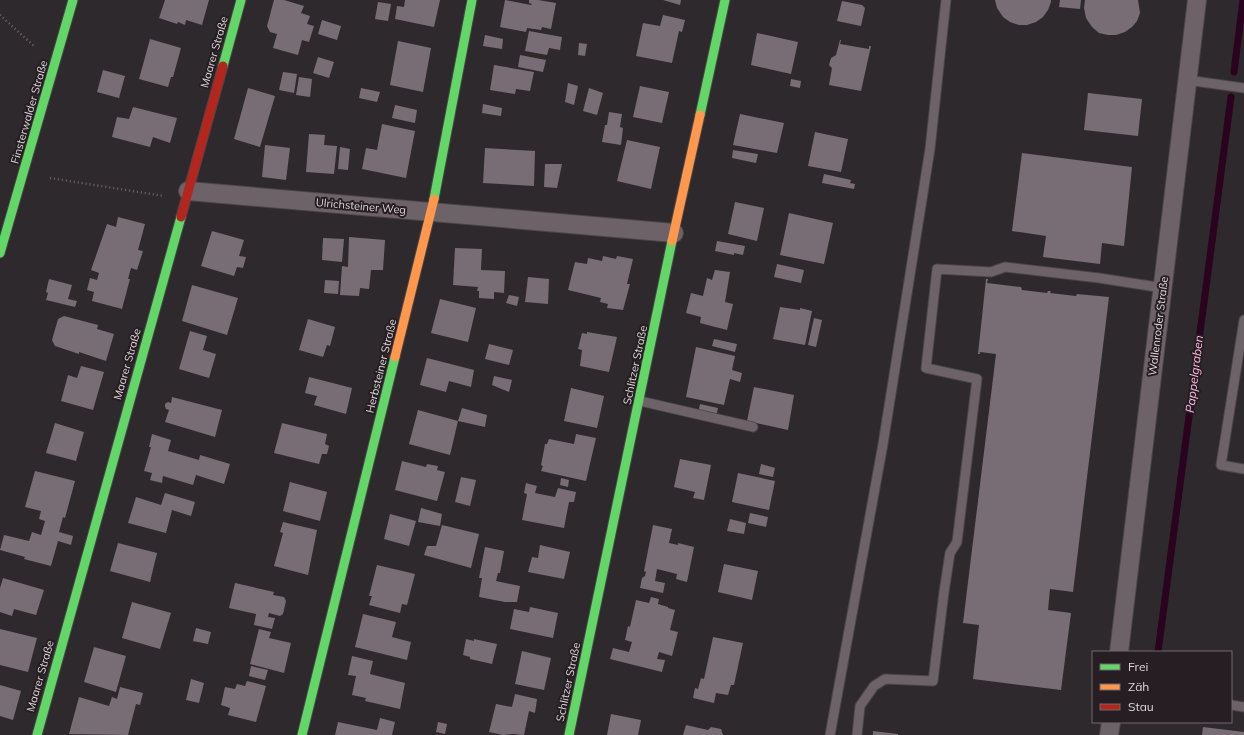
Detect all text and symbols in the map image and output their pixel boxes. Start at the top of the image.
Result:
street label: Maarer Straße [197,15,231,89]
street label: Finsterwalder Straße [8,59,50,165]
street label: Ulrichsteiner Weg [315,195,407,217]
street label: Wallenroder Straße [1145,276,1171,376]
street label: Herbsteiner Straße [363,318,399,414]
street label: Schlitzer Straße [620,324,650,406]
street label: Maarer Straße [110,327,144,401]
water label: Pappelgraben [1182,334,1206,414]
street label: Maarer Straße [23,639,57,713]
street label: Schlitzer Straße [553,641,583,723]
legend [1092,651,1232,723]
text: Frei [1128,659,1148,674]
text: Zäh [1128,679,1149,694]
text: Stau [1128,699,1154,714]

